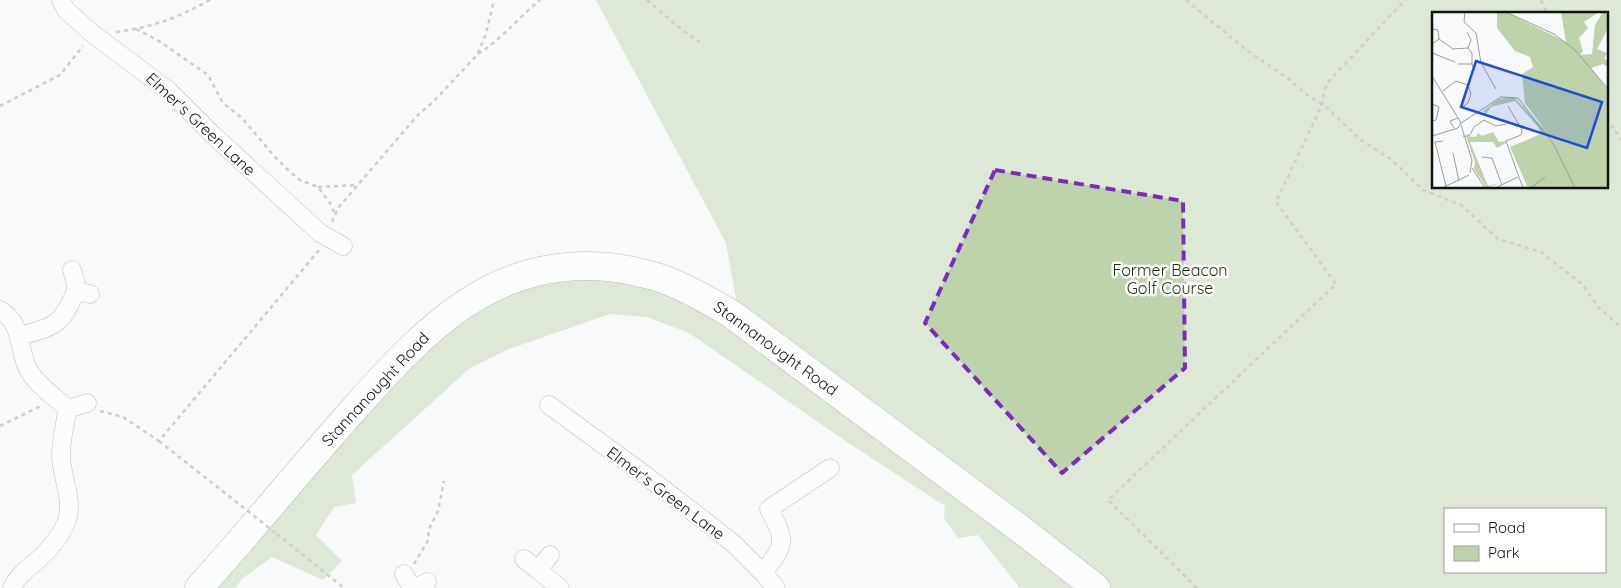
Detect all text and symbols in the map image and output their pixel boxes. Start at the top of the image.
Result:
inset map [1432,12,1608,189]
street label: Elmer's Green Lane [142,68,260,180]
park label: Former Beacon Golf Course [1112,260,1228,298]
street label: Stannanought Road [710,296,842,400]
street label: Stannanought Road [317,328,433,450]
street label: Elmer's Green Lane [603,442,729,544]
legend [1444,508,1606,573]
text: Road [1488,518,1525,537]
text: Park [1488,543,1520,562]

